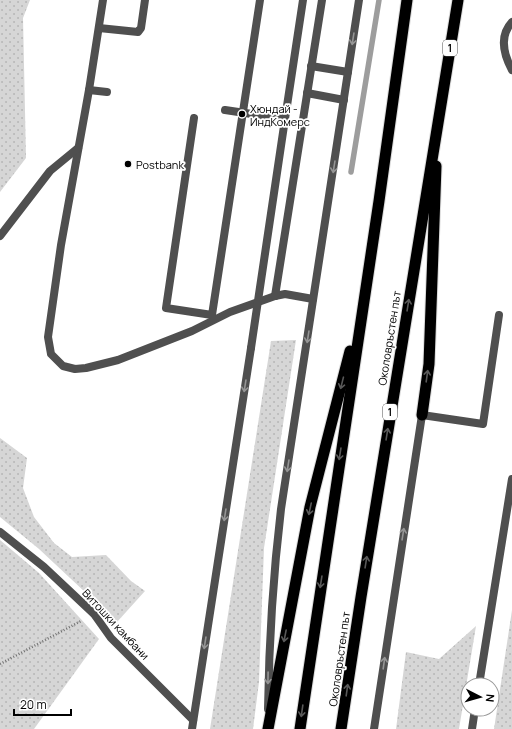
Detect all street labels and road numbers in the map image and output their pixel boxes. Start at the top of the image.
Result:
road number: 1 [443,40,457,56]
street label: Околовръстен път [374,289,404,386]
road number: 1 [383,404,397,420]
street label: Витошки камбани [79,585,153,663]
street label: Околовръстен път [325,610,353,707]

